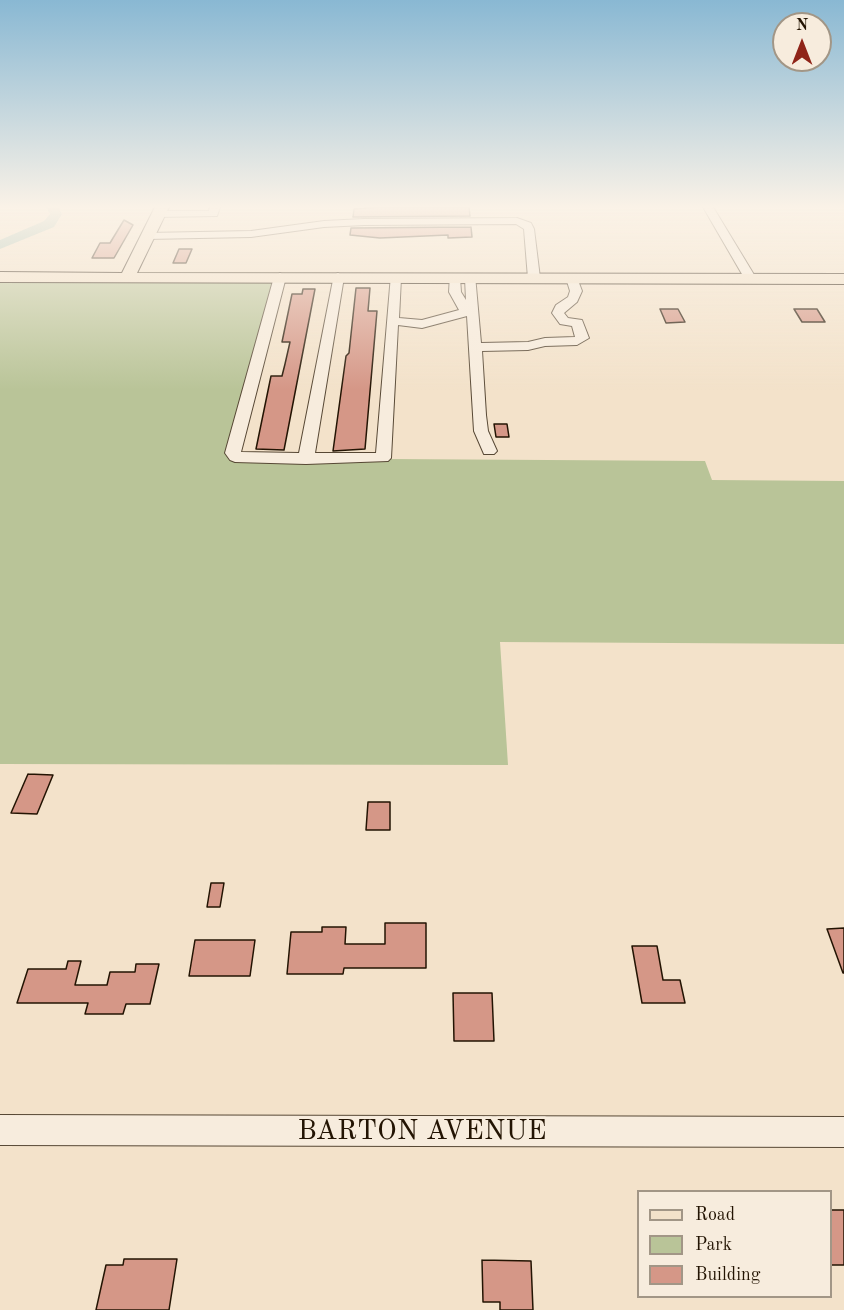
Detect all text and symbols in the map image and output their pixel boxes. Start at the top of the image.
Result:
north arrow [772,12,832,72]
text: N [796,18,808,34]
street label: BARTON AVENUE [297,1115,547,1149]
legend [637,1190,832,1298]
text: Road [695,1206,735,1224]
text: Park [695,1236,732,1254]
text: Building [695,1266,760,1284]

